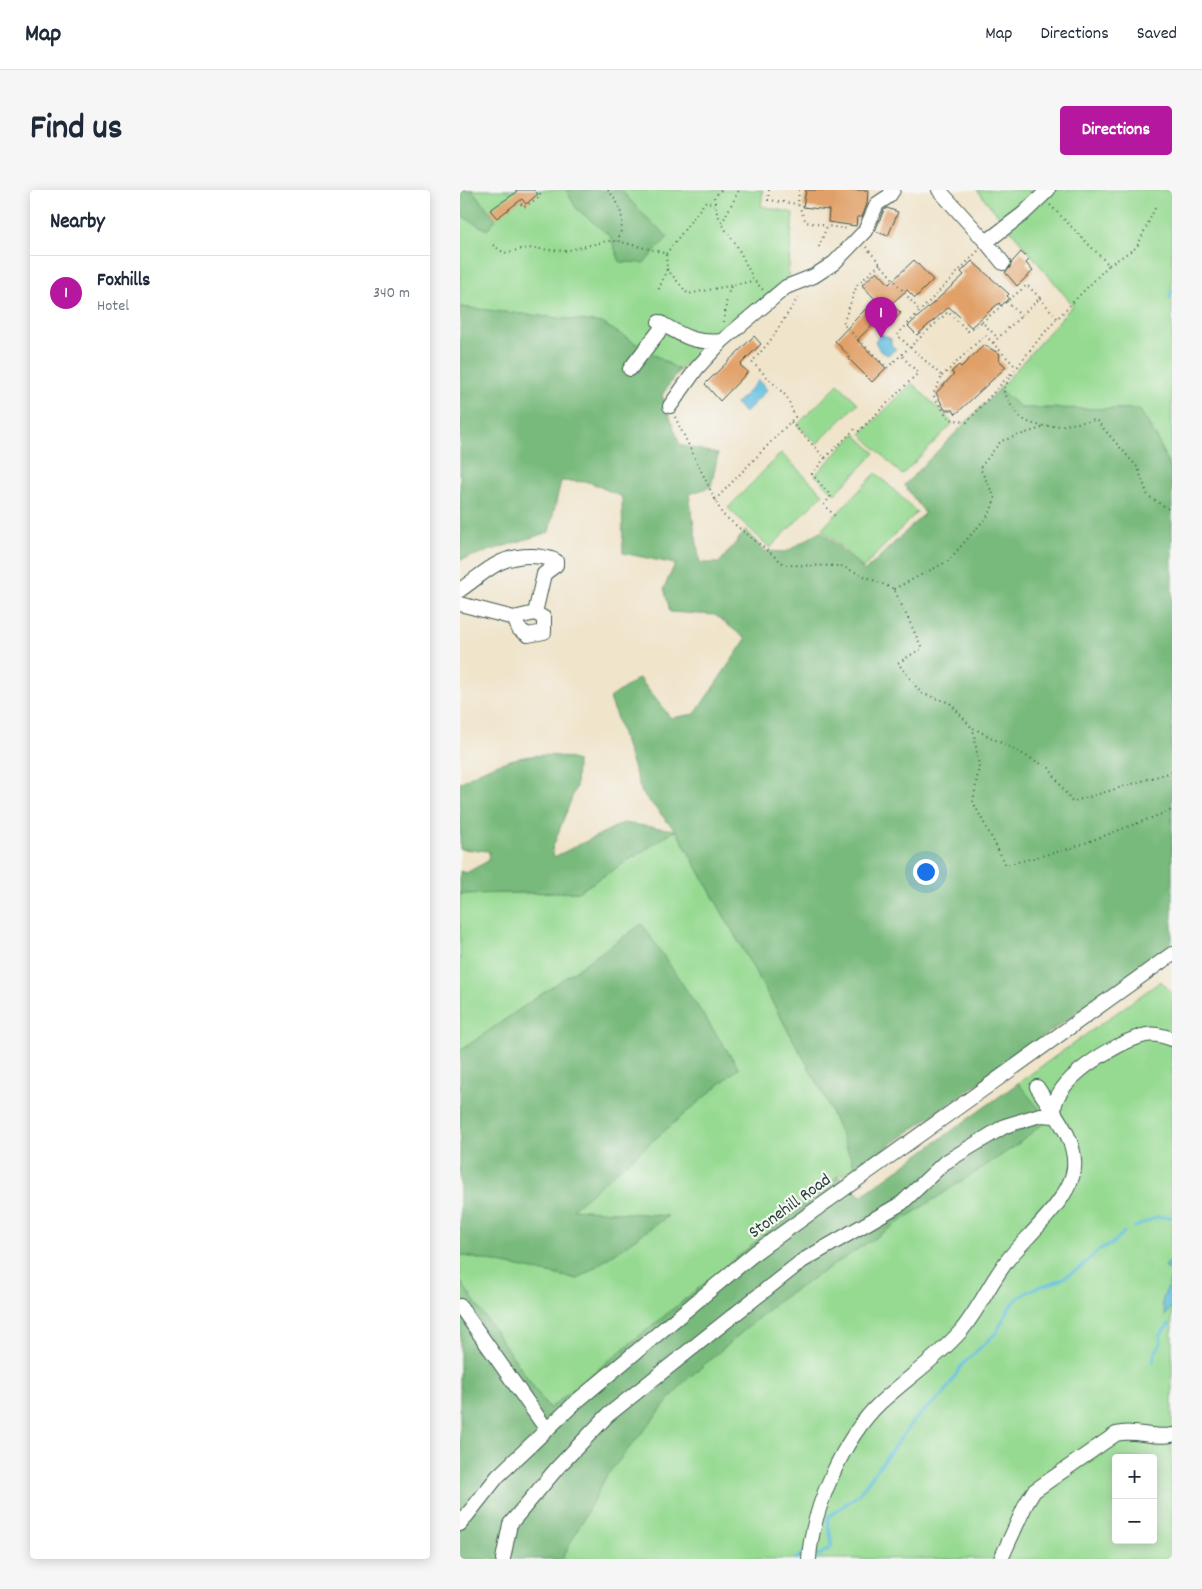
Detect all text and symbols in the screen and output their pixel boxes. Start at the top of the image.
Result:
text: Map [25,18,61,52]
text: Map [985,22,1012,47]
text: Directions [1040,22,1109,47]
text: Saved [1137,22,1177,47]
text: Find us [30,105,122,155]
button: Directions [1060,106,1172,155]
text: Nearby [50,208,105,238]
text: Foxhills [97,268,150,295]
text: 1 [64,282,68,305]
text: 340 m [373,282,410,305]
text: Hotel [97,295,129,318]
pin: 1 [865,297,897,338]
your location [913,859,939,885]
street label: Stonehill Road [744,1168,837,1246]
map controls [1112,1454,1157,1544]
button: + [1112,1454,1157,1499]
button: − [1112,1499,1157,1544]

